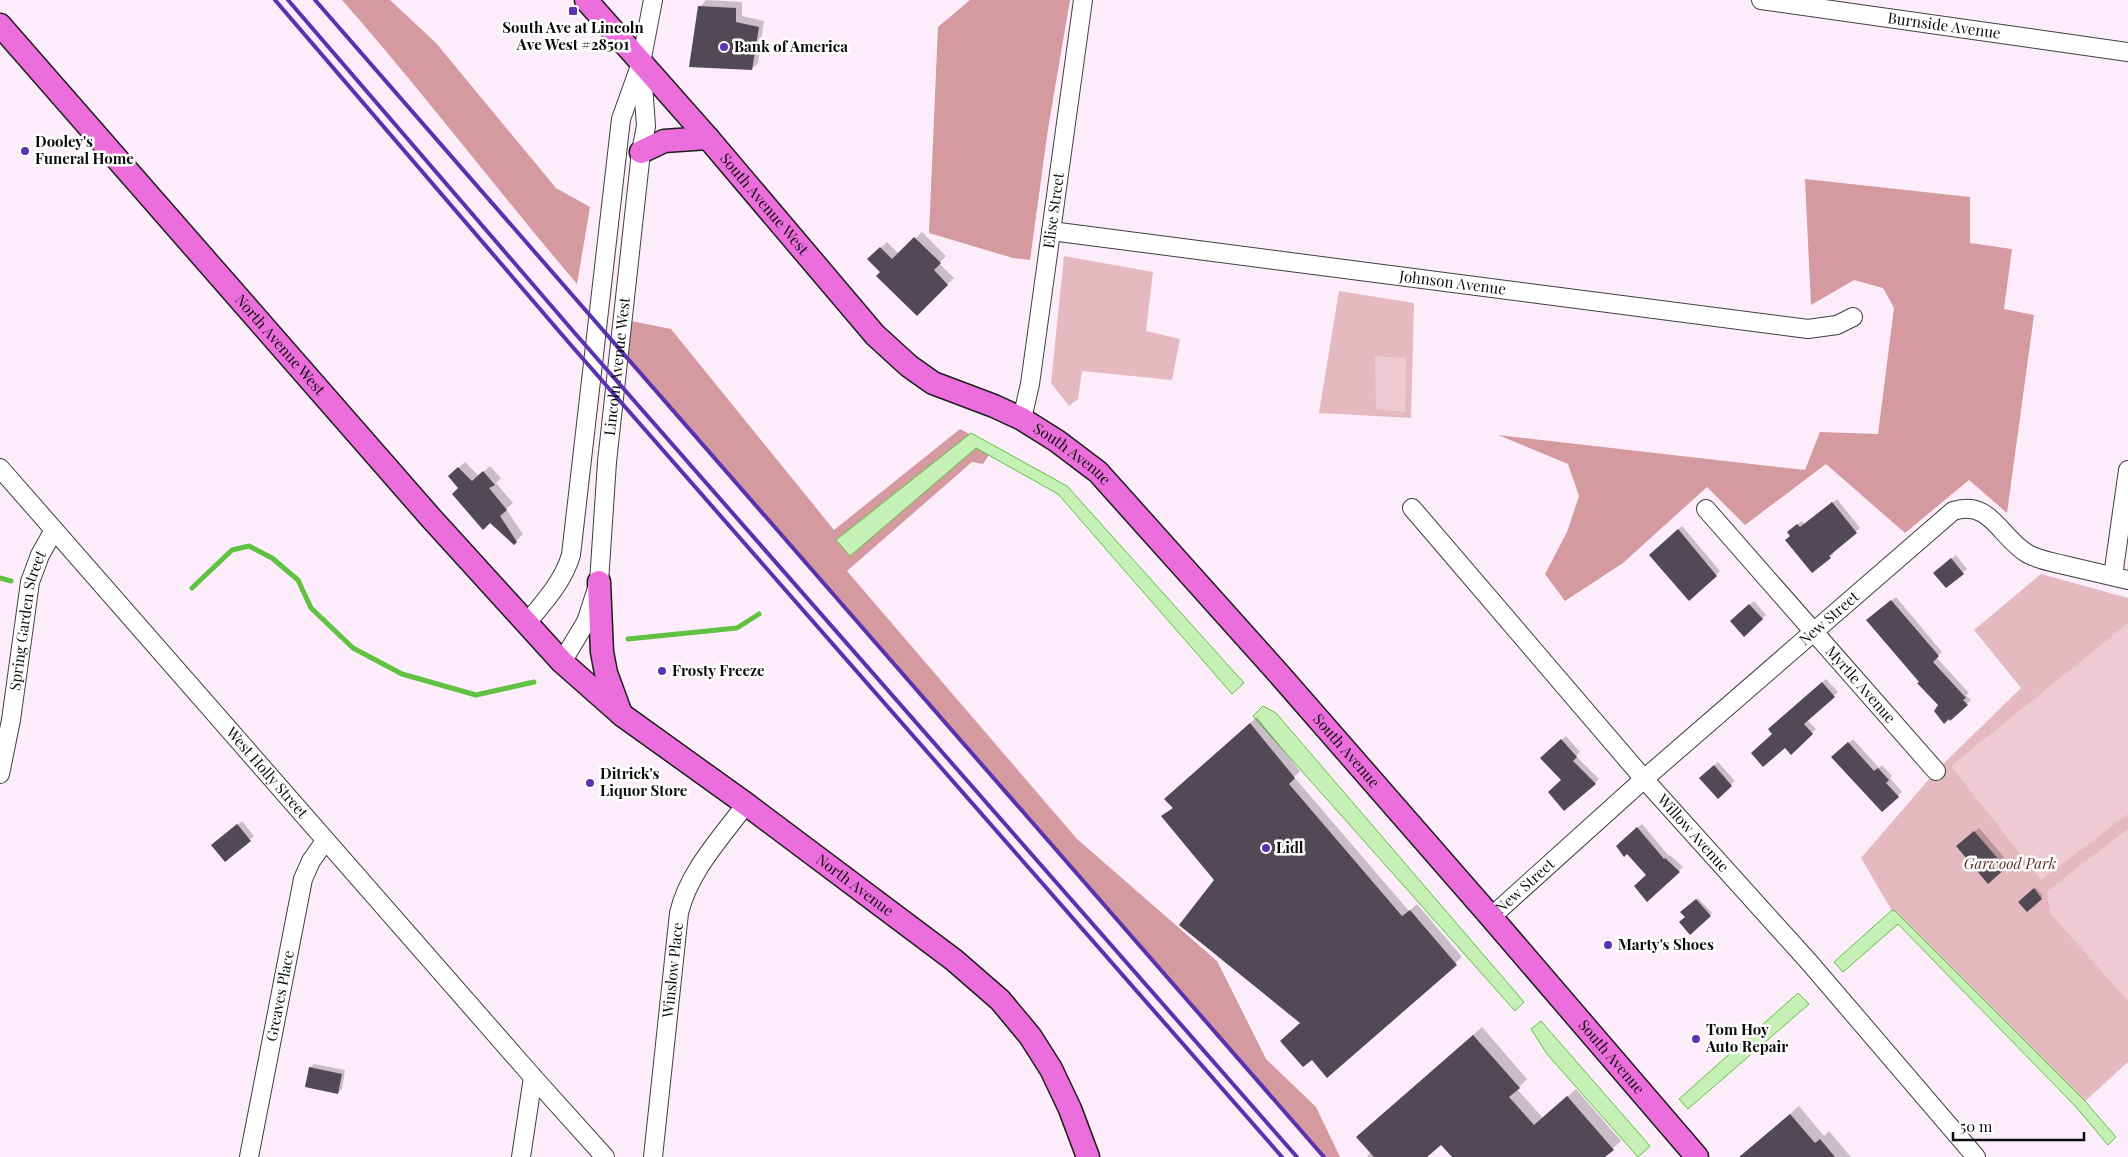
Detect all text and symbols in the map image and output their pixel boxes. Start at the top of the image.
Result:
marker: South Ave at Lincoln Ave West #28501 [567,5,579,17]
street label: Burnside Avenue [1887,7,2002,43]
place label: South Ave at Lincoln Ave West #28501 [502,17,644,54]
place label: Bank of America [734,36,848,56]
marker: Bank of America [718,41,730,53]
place label: Dooley's Funeral Home [35,131,134,168]
marker: Dooley's Funeral Home [19,145,31,157]
street label: South Avenue West [716,149,814,259]
street label: Elise Street [1038,171,1068,250]
street label: Johnson Avenue [1397,265,1507,299]
street label: North Avenue West [231,290,330,399]
street label: Lincoln Avenue West [599,296,634,437]
street label: South Avenue [1030,418,1116,489]
street label: Spring Garden Street [4,546,50,692]
street label: New Street [1794,586,1863,649]
street label: Myrtle Avenue [1822,641,1901,727]
place label: Frosty Freeze [672,660,765,680]
marker: Frosty Freeze [656,665,668,677]
street label: South Avenue [1309,709,1385,791]
street label: West Holly Street [222,722,313,822]
place label: Ditrick's Liquor Store [600,763,688,800]
marker: Ditrick's Liquor Store [584,777,596,789]
street label: Willow Avenue [1653,789,1734,876]
place label: Lidl [1276,837,1304,857]
marker: Lidl [1260,842,1272,854]
street label: North Avenue [812,849,898,920]
street label: New Street [1491,853,1559,917]
park label: Garwood Park [1964,853,2056,873]
street label: Winslow Place [657,921,687,1020]
place label: Marty's Shoes [1618,934,1714,954]
marker: Marty's Shoes [1602,939,1614,951]
street label: Greaves Place [261,949,298,1043]
street label: South Avenue [1574,1015,1650,1098]
place label: Tom Hoy Auto Repair [1705,1019,1788,1056]
marker: Tom Hoy Auto Repair [1690,1033,1702,1045]
scale bar [1953,1110,2084,1142]
text: 50 m [1960,1116,1993,1136]

